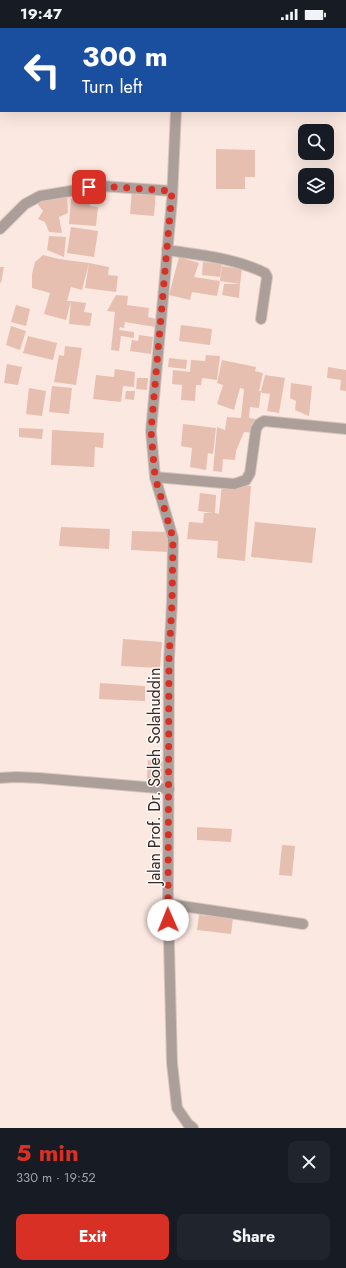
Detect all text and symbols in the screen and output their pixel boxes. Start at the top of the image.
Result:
text: 19:47 [20,3,62,25]
text: 300 m [82,36,168,77]
icon: left [16,44,68,96]
text: Turn left [82,74,142,100]
map controls [298,124,334,204]
button: search [298,124,334,160]
button: layers [298,168,334,204]
pin [72,170,106,204]
icon: arrive [78,176,100,198]
street label: Jalan Prof. Dr. Soleh Solahuddin [143,668,166,886]
position arrow [147,899,189,941]
text: 5 min [16,1135,79,1170]
button: close [288,1141,330,1183]
text: 330 m · 19:52 [16,1168,96,1187]
button: Exit [16,1214,169,1260]
button: Share [177,1214,330,1260]

